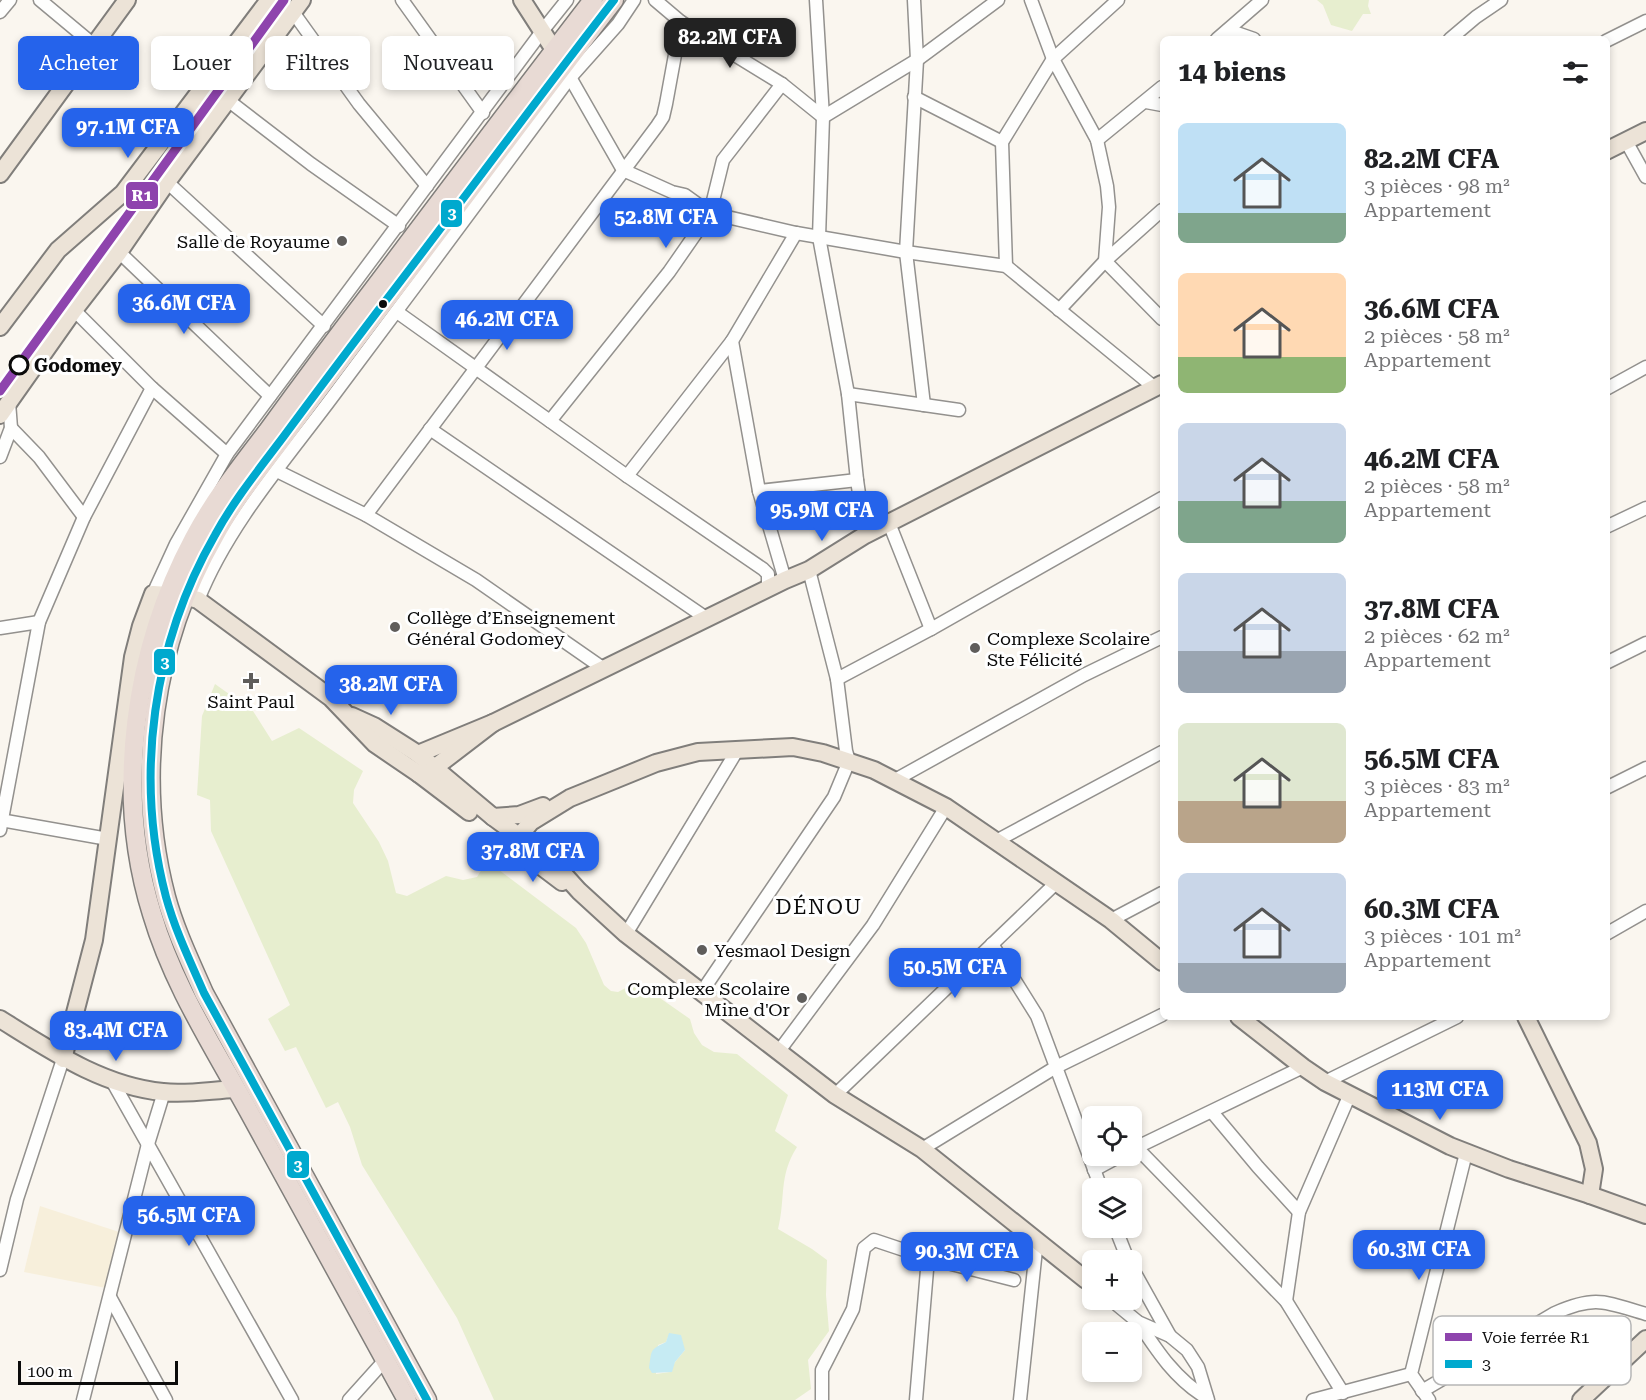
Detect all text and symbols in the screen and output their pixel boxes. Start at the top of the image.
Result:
pin: 82.2M CFA [661,18,799,69]
text: 82.2M CFA [678,25,782,49]
chip: Acheter [18,36,139,90]
chip: Louer [151,36,253,90]
chip: Filtres [265,36,370,90]
chip: Nouveau [382,36,514,90]
icon: filters [1559,56,1592,89]
text: 14 biens [1178,57,1286,87]
pin: 97.1M CFA [59,108,197,159]
text: 97.1M CFA [76,115,180,139]
text: 82.2M CFA [1364,144,1499,174]
icon: home [1226,147,1298,219]
text: 3 pièces · 98 m² [1364,174,1510,198]
line badge: R1 [125,181,159,210]
text: R1 [132,186,152,205]
pin: 52.8M CFA [597,198,735,249]
text: Appartement [1364,198,1491,222]
line badge: 3 [440,199,463,228]
text: 3 [448,204,457,223]
text: 52.8M CFA [614,205,718,229]
place label: Salle de Royaume [177,231,330,252]
marker: Salle de Royaume [335,234,349,248]
pin: 36.6M CFA [115,284,253,335]
text: 36.6M CFA [132,291,236,315]
text: 36.6M CFA [1364,294,1499,324]
icon: home [1226,297,1298,369]
unlabelled marker [377,298,389,310]
pin: 46.2M CFA [438,300,576,351]
text: 46.2M CFA [455,307,559,331]
text: 2 pièces · 58 m² [1364,324,1510,348]
text: Appartement [1364,348,1491,372]
marker: Godomey [9,355,29,375]
place label: Godomey [34,355,122,376]
text: 46.2M CFA [1364,444,1499,474]
icon: home [1226,447,1298,519]
text: 2 pièces · 58 m² [1364,474,1510,498]
pin: 95.9M CFA [753,491,891,542]
text: 95.9M CFA [770,498,874,522]
text: Appartement [1364,498,1491,522]
text: 37.8M CFA [1364,594,1499,624]
icon: home [1226,597,1298,669]
place label: Collège d’Enseignement Général Godomey [407,607,616,649]
marker: Collège d’Enseignement Général Godomey [388,620,402,634]
text: 2 pièces · 62 m² [1364,624,1510,648]
place label: Complexe Scolaire Ste Félicité [987,628,1150,670]
marker: Complexe Scolaire Ste Félicité [968,641,982,655]
line badge: 3 [153,648,176,676]
text: Appartement [1364,648,1491,672]
text: 3 [161,653,170,672]
pin: 38.2M CFA [322,665,460,716]
text: 38.2M CFA [339,672,443,696]
marker: Saint Paul [244,674,258,688]
place label: Saint Paul [207,691,295,712]
text: 56.5M CFA [1364,744,1499,774]
icon: home [1226,747,1298,819]
text: 3 pièces · 83 m² [1364,774,1510,798]
text: Appartement [1364,798,1491,822]
pin: 37.8M CFA [464,832,602,883]
text: 37.8M CFA [481,839,585,863]
district label: DÉNOU [775,894,863,919]
text: 60.3M CFA [1364,894,1499,924]
icon: home [1226,897,1298,969]
text: 3 pièces · 101 m² [1364,924,1521,948]
place label: Yesmaol Design [714,940,851,961]
marker: Yesmaol Design [695,943,709,957]
pin: 50.5M CFA [886,948,1024,999]
text: Appartement [1364,948,1491,972]
text: 50.5M CFA [903,955,1007,979]
place label: Complexe Scolaire Mine d'Or [627,978,790,1020]
marker: Complexe Scolaire Mine d'Or [795,991,809,1005]
pin: 83.4M CFA [47,1011,185,1062]
text: 83.4M CFA [64,1018,168,1042]
pin: 113M CFA [1378,1070,1502,1121]
text: 113M CFA [1391,1077,1489,1101]
map controls [1082,1106,1142,1382]
button: locate [1082,1106,1142,1166]
line badge: 3 [286,1150,310,1179]
text: 3 [294,1156,303,1175]
button: layers [1082,1178,1142,1238]
pin: 56.5M CFA [120,1196,258,1247]
text: 56.5M CFA [137,1203,241,1227]
pin: 60.3M CFA [1350,1230,1488,1281]
pin: 90.3M CFA [898,1232,1036,1283]
text: 60.3M CFA [1367,1237,1471,1261]
text: 90.3M CFA [915,1239,1019,1263]
button: + [1082,1250,1142,1310]
legend [1433,1316,1631,1385]
button: − [1082,1322,1142,1382]
text: Voie ferrée R1 [1482,1328,1590,1347]
text: 3 [1482,1355,1491,1374]
scale bar [18,1358,178,1386]
text: 100 m [27,1362,73,1381]

